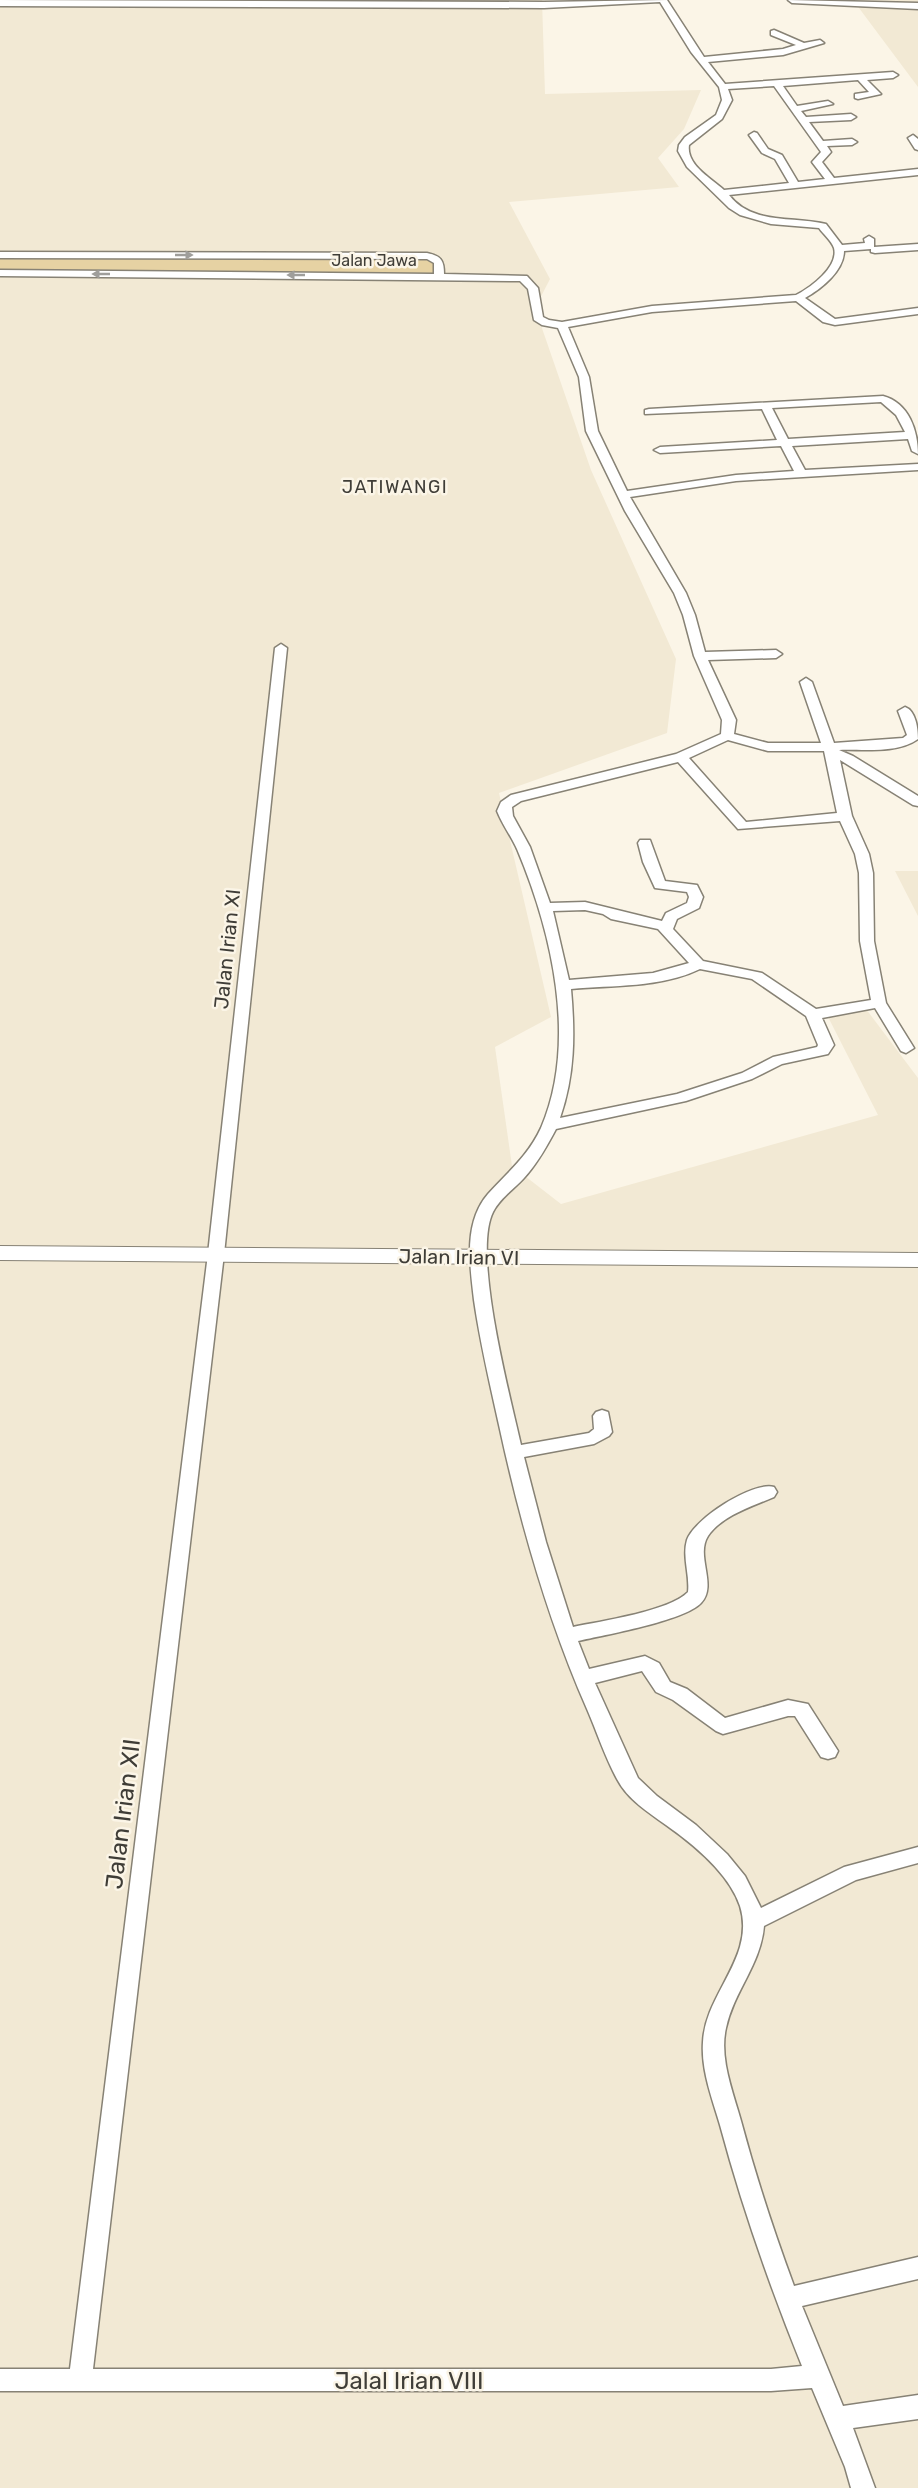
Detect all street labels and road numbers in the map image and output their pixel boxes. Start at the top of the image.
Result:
street label: Jalan Jawa [331,251,417,270]
street label: Jalan Irian XI [209,888,245,1010]
street label: Jalan Irian VI [399,1244,519,1270]
street label: Jalan Irian XII [100,1737,146,1891]
street label: Jalal Irian VIII [334,2367,484,2395]

